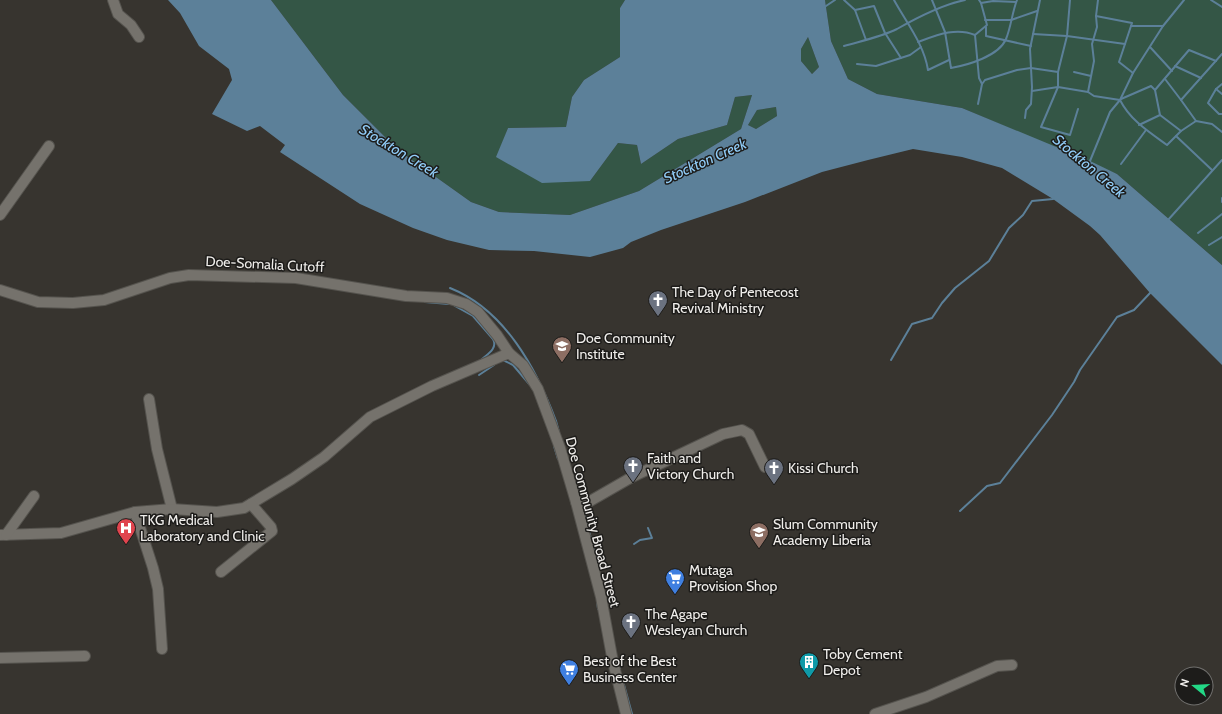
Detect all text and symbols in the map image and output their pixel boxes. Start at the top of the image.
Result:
water label: Stockton Creek [356,120,442,182]
water label: Stockton Creek [1049,130,1129,202]
water label: Stockton Creek [661,134,750,187]
street label: Doe-Somalia Cutoff [205,252,325,276]
place label: The Day of Pentecost Revival Ministry [672,283,799,317]
church icon: The Day of Pentecost Revival Ministry [647,289,669,317]
place label: Doe Community Institute [576,329,675,363]
school or university icon: Doe Community Institute [551,335,573,363]
street label: Doe Community Broad Street [562,435,625,609]
place label: Faith and Victory Church [647,449,734,483]
church icon: Faith and Victory Church [622,455,644,483]
church icon: Kissi Church [763,457,785,485]
place label: Kissi Church [788,459,859,477]
place label: TKG Medical Laboratory and Clinic [140,511,265,545]
place label: Slum Community Academy Liberia [773,515,878,549]
hospital icon: TKG Medical Laboratory and Clinic [115,517,137,545]
school or university icon: Slum Community Academy Liberia [748,521,770,549]
place label: Mutaga Provision Shop [689,561,777,595]
supermarket icon: Mutaga Provision Shop [664,567,686,595]
place label: The Agape Wesleyan Church [645,605,747,639]
church icon: The Agape Wesleyan Church [620,611,642,639]
place label: Toby Cement Depot [823,645,903,679]
building icon: Toby Cement Depot [798,651,820,679]
place label: Best of the Best Business Center [583,652,677,686]
supermarket icon: Best of the Best Business Center [558,658,580,686]
north arrow [1174,666,1214,706]
text: N [1177,677,1192,689]

